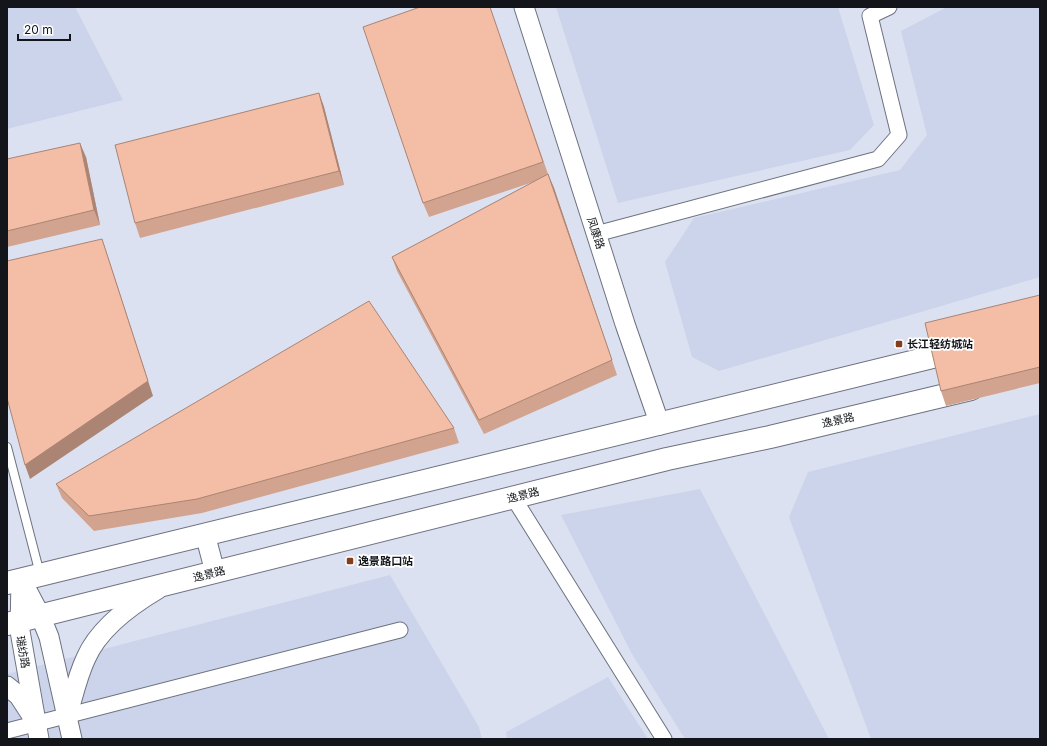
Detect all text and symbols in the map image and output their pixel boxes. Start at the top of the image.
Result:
scale bar [18,16,70,42]
text: 20 m [24,22,53,37]
street label: 凤康路 [584,215,608,251]
place label: 长江轻纺城站 [907,337,973,351]
marker: 长江轻纺城站 [894,339,904,349]
street label: 逸景路 [820,409,856,431]
street label: 逸景路 [505,484,541,506]
place label: 逸景路口站 [358,554,413,568]
marker: 逸景路口站 [345,556,355,566]
street label: 逸景路 [191,563,227,585]
street label: 瑞纺路 [13,635,33,669]

